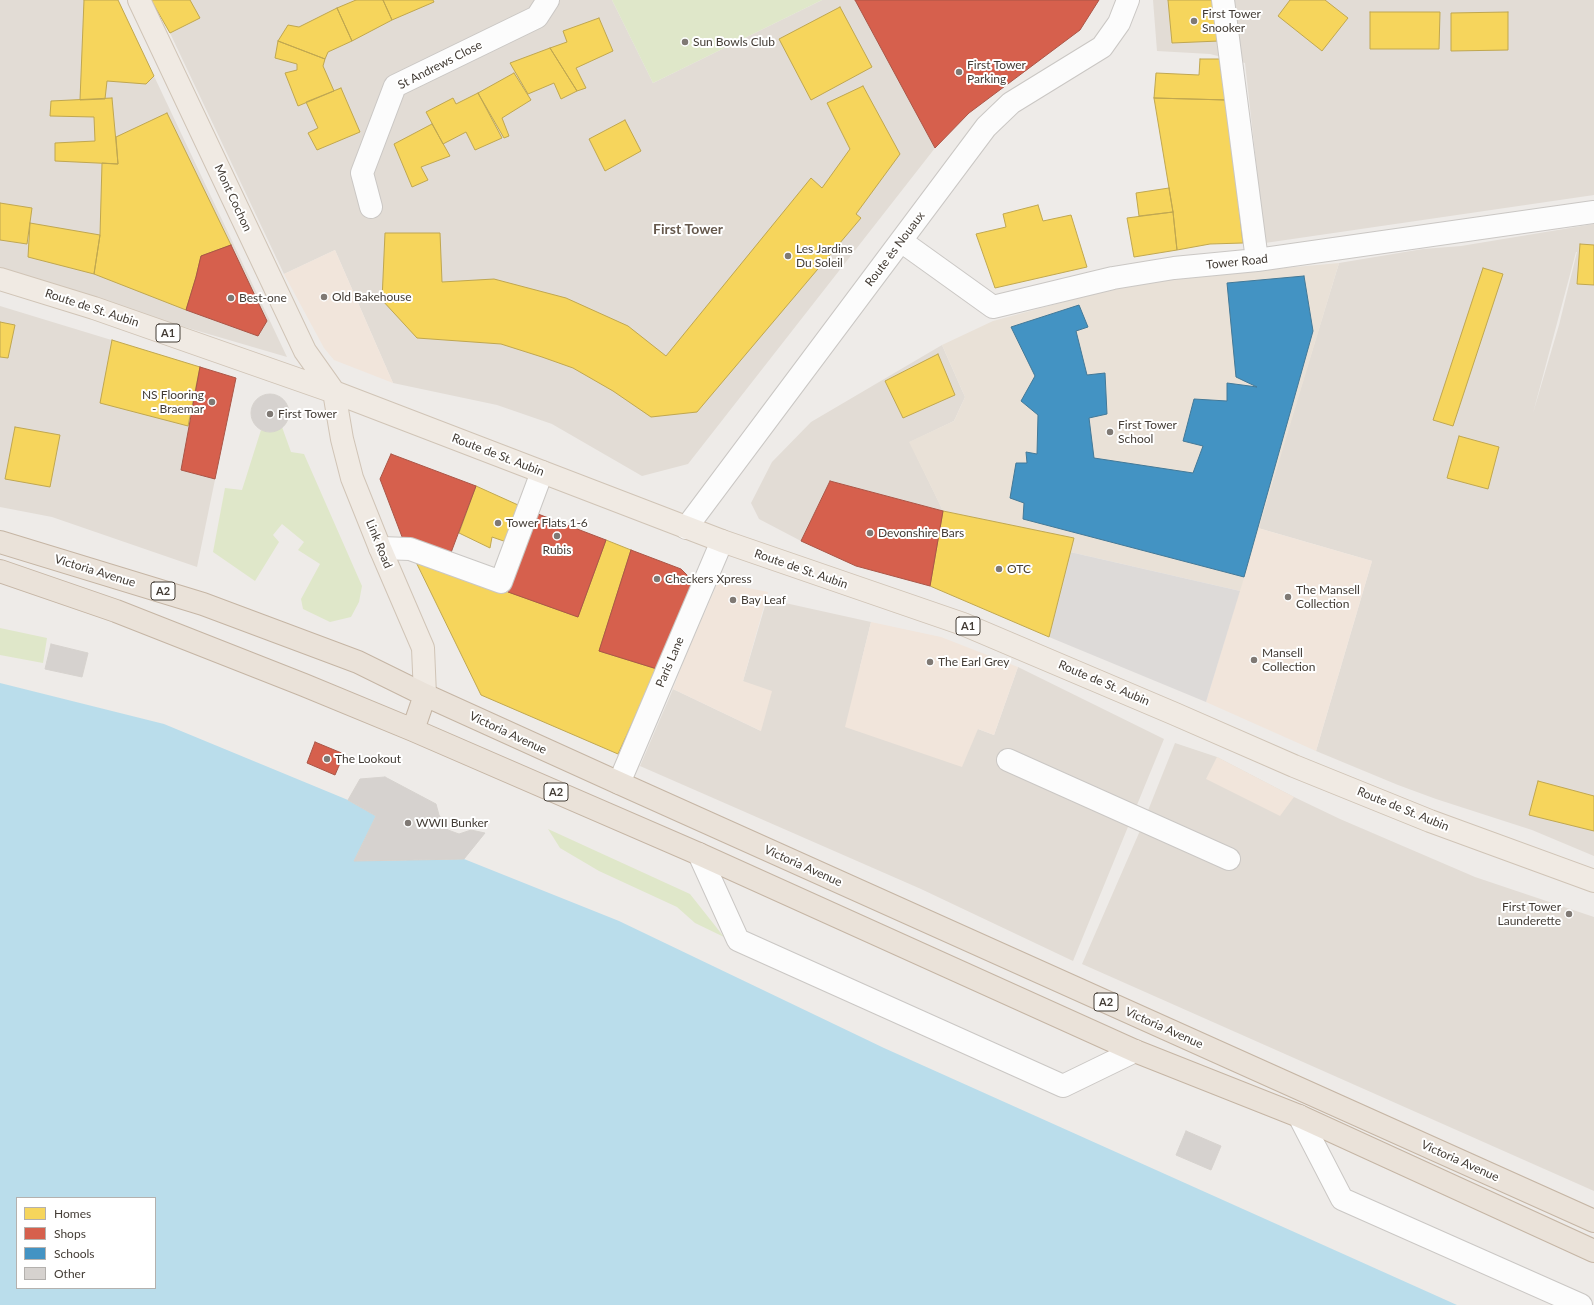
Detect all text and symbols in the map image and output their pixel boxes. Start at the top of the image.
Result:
place label: First Tower Snooker [1202,7,1261,35]
marker: First Tower Snooker [1189,16,1199,26]
place label: Sun Bowls Club [693,35,775,49]
marker: Sun Bowls Club [680,37,690,47]
street label: St Andrews Close [396,38,484,92]
place label: First Tower Parking [967,58,1026,86]
marker: First Tower Parking [954,67,964,77]
street label: Mont Cochon [211,162,255,234]
street label: Route ès Nouaux [862,209,928,289]
district label: First Tower [653,221,723,237]
place label: Les Jardins Du Soleil [796,242,853,270]
marker: Les Jardins Du Soleil [783,251,793,261]
street label: Tower Road [1205,252,1269,272]
street label: Route de St. Aubin [43,286,141,330]
place label: Old Bakehouse [332,290,412,304]
place label: Best-one [239,291,287,305]
marker: Old Bakehouse [319,292,329,302]
marker: Best-one [226,293,236,303]
road number: A1 [156,324,180,342]
place label: NS Flooring - Braemar [142,388,204,416]
marker: NS Flooring - Braemar [207,397,217,407]
place label: First Tower [278,407,337,421]
marker: First Tower [265,409,275,419]
place label: First Tower School [1118,418,1177,446]
marker: First Tower School [1105,427,1115,437]
street label: Route de St. Aubin [450,431,546,479]
place label: Tower Flats 1-6 [506,516,588,530]
street label: Link Road [363,517,395,571]
marker: Tower Flats 1-6 [493,518,503,528]
place label: Devonshire Bars [878,526,964,540]
marker: Devonshire Bars [865,528,875,538]
marker: Rubis [552,531,562,541]
place label: Rubis [543,543,571,557]
street label: Route de St. Aubin [752,546,850,592]
street label: Victoria Avenue [53,552,137,590]
place label: OTC [1007,562,1031,576]
marker: OTC [994,564,1004,574]
place label: Checkers Xpress [665,572,752,586]
marker: Checkers Xpress [652,574,662,584]
road number: A2 [151,582,175,600]
place label: The Mansell Collection [1296,583,1360,611]
marker: The Mansell Collection [1283,592,1293,602]
place label: Bay Leaf [741,593,786,607]
marker: Bay Leaf [728,595,738,605]
road number: A1 [956,617,980,635]
street label: Paris Lane [653,634,687,690]
place label: Mansell Collection [1262,646,1315,674]
place label: The Earl Grey [938,655,1009,669]
marker: Mansell Collection [1249,655,1259,665]
marker: The Earl Grey [925,657,935,667]
street label: Route de St. Aubin [1056,657,1152,709]
street label: Victoria Avenue [467,709,549,757]
place label: The Lookout [335,752,401,766]
marker: The Lookout [322,754,332,764]
road number: A2 [544,783,568,801]
street label: Route de St. Aubin [1355,784,1451,834]
place label: WWII Bunker [416,816,488,830]
marker: WWII Bunker [403,818,413,828]
street label: Victoria Avenue [762,842,844,890]
place label: First Tower Launderette [1498,900,1561,928]
marker: First Tower Launderette [1564,909,1574,919]
road number: A2 [1094,993,1118,1011]
street label: Victoria Avenue [1123,1004,1205,1052]
street label: Victoria Avenue [1419,1137,1501,1185]
legend [16,1197,156,1289]
text: Homes [54,1206,91,1221]
text: Shops [54,1226,86,1241]
text: Schools [54,1246,95,1261]
text: Other [54,1266,85,1281]

